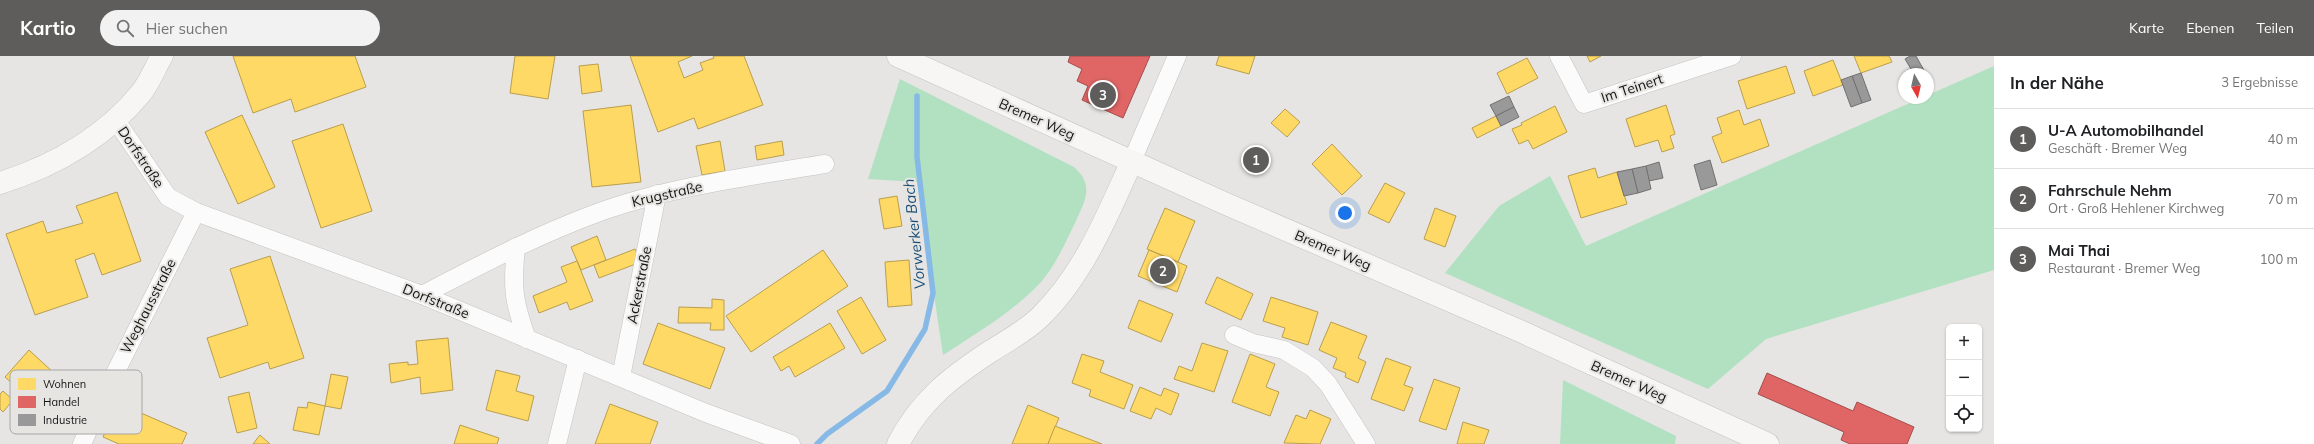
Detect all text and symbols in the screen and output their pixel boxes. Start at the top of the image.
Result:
search box [100,10,380,46]
text: Kartio [20,16,76,40]
icon: search [114,17,136,39]
text: Hier suchen [146,19,228,38]
text: Karte [2129,19,2164,37]
text: Ebenen [2186,19,2235,37]
text: Teilen [2257,19,2294,37]
north arrow [1898,68,1934,104]
street label: Im Teinert [1599,70,1665,106]
text: In der Nähe [2010,72,2104,93]
text: 3 Ergebnisse [2221,74,2298,90]
pin: 3 [1090,80,1116,110]
street label: Bremer Weg [996,94,1078,144]
text: U-A Automobilhandel [2048,121,2204,140]
street label: Dorfstraße [114,123,168,191]
text: 1 [2019,131,2027,147]
text: 40 m [2268,131,2298,147]
text: Geschäft · Bremer Weg [2048,140,2187,156]
pin: 1 [1243,145,1269,175]
street label: Krugstraße [630,177,704,211]
water label: Vorwerker Bach [899,178,929,290]
text: Fahrschule Nehm [2048,181,2172,200]
text: 2 [2019,191,2027,207]
text: 70 m [2268,191,2298,207]
text: Ort · Groß Hehlener Kirchweg [2048,200,2224,216]
your location [1335,203,1355,223]
street label: Bremer Weg [1292,226,1374,274]
text: Mai Thai [2048,241,2110,260]
street label: Ackerstraße [623,245,655,325]
text: 3 [2019,251,2027,267]
text: 100 m [2260,251,2298,267]
street label: Weghausstraße [116,256,180,356]
pin: 2 [1150,256,1176,286]
text: Restaurant · Bremer Weg [2048,260,2200,276]
street label: Dorfstraße [400,279,472,323]
map controls [1946,324,1982,432]
button: + [1946,324,1982,360]
street label: Bremer Weg [1588,356,1670,406]
button: − [1946,360,1982,396]
legend [10,370,142,434]
text: Wohnen [43,377,86,391]
text: Handel [43,395,80,409]
button: locate [1946,396,1982,432]
text: Industrie [43,413,87,427]

